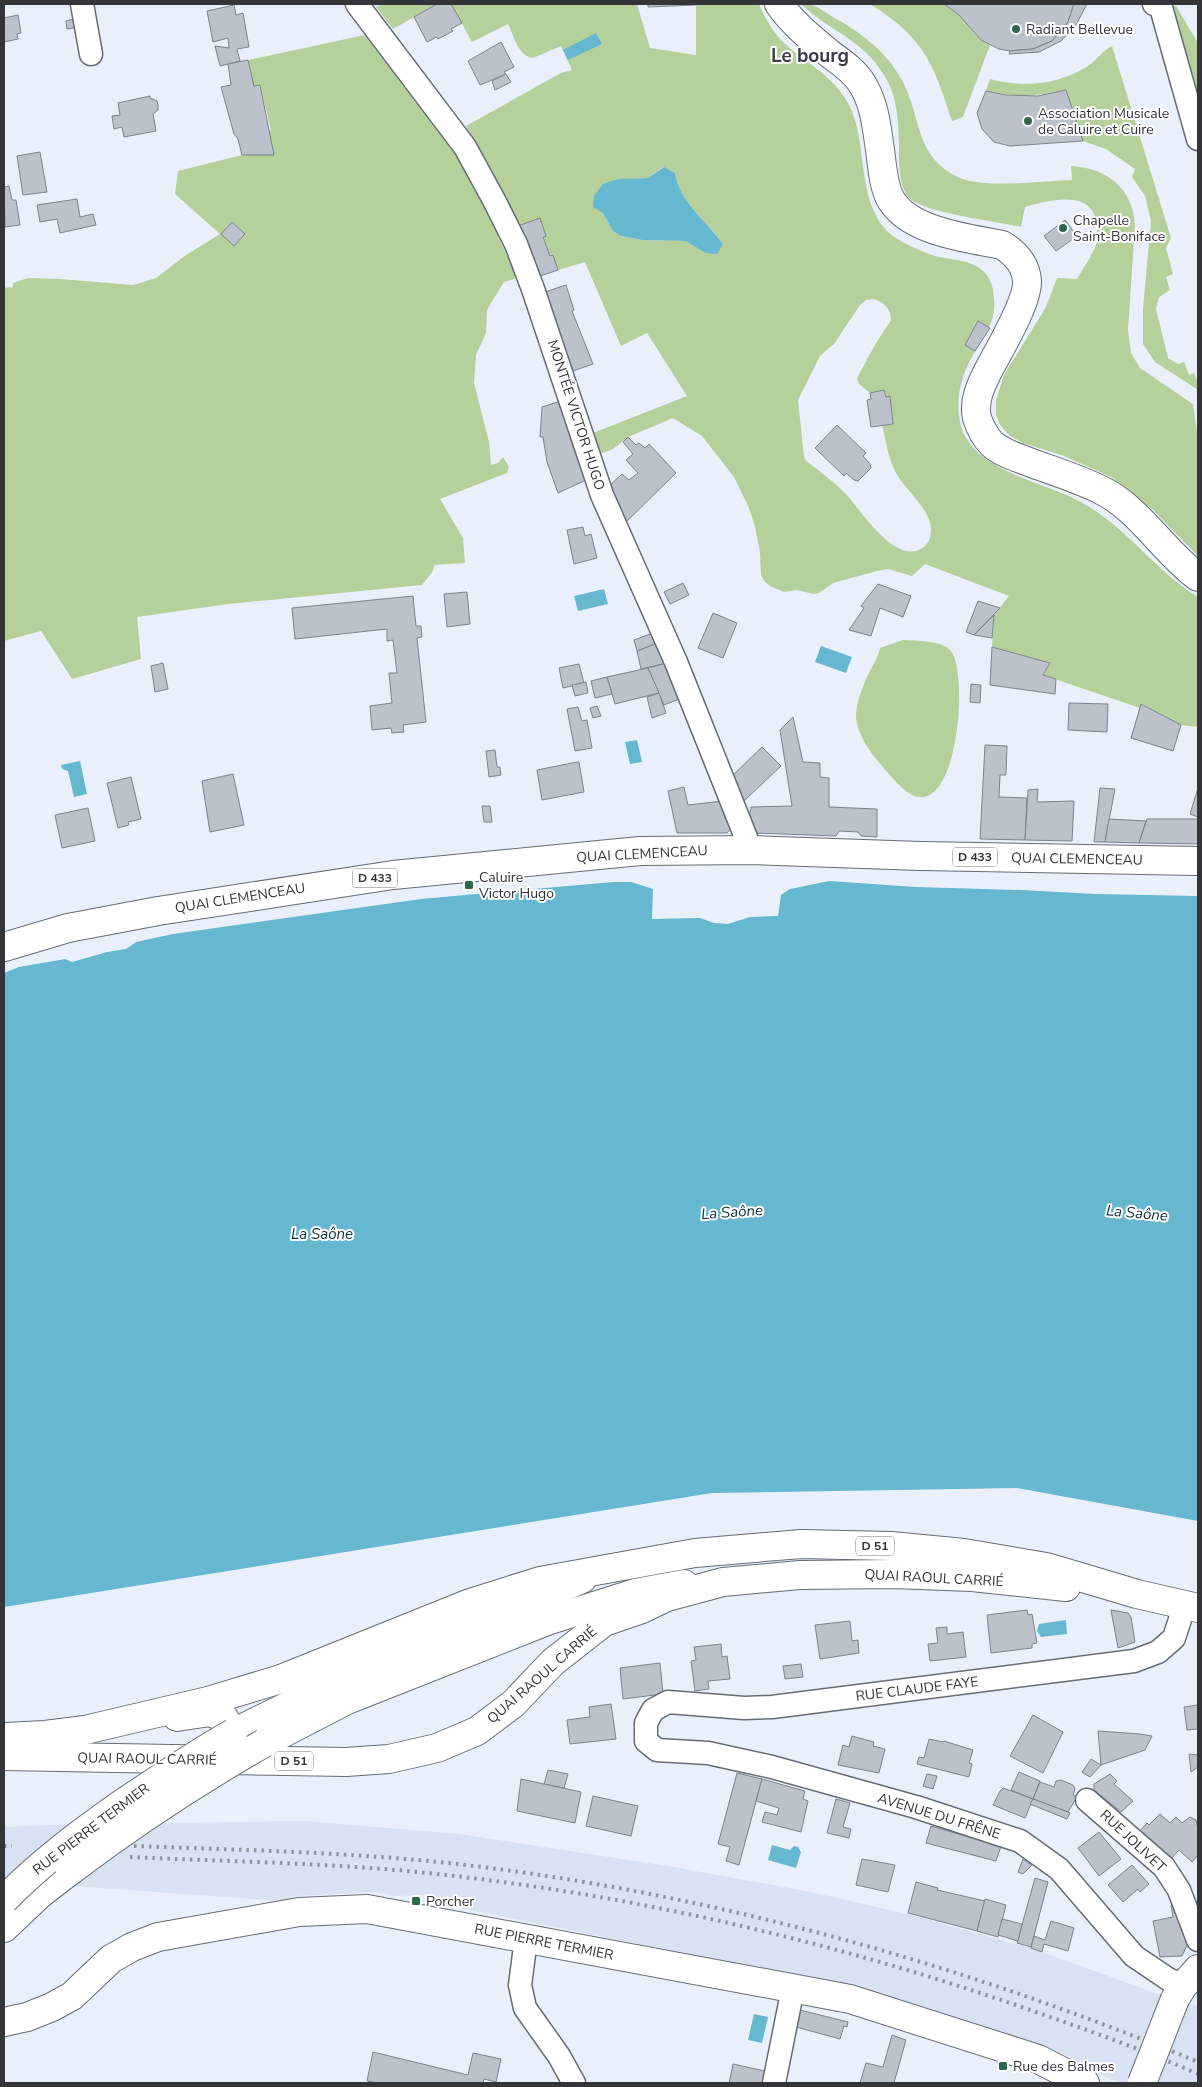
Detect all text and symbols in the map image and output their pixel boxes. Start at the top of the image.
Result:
place label: Radiant Bellevue [1026,20,1133,39]
marker: Radiant Bellevue [1010,23,1022,35]
district label: Le bourg [771,43,849,69]
place label: Association Musicale de Caluire et Cuire [1038,104,1169,139]
marker: Association Musicale de Caluire et Cuire [1022,115,1034,127]
place label: Chapelle Saint-Boniface [1073,211,1165,246]
marker: Chapelle Saint-Boniface [1057,222,1069,234]
street label: MONTÉE VICTOR HUGO [543,337,609,493]
street label: QUAI CLEMENCEAU [576,841,708,867]
road number: D 433 [952,848,998,866]
street label: QUAI CLEMENCEAU [1011,848,1143,870]
road number: D 433 [352,868,398,888]
place label: Caluire Victor Hugo [478,868,554,903]
street label: QUAI CLEMENCEAU [173,878,307,918]
marker: Caluire Victor Hugo [463,879,475,891]
water label: La Saône [700,1200,764,1224]
water label: La Saône [1105,1200,1169,1226]
water label: La Saône [291,1224,353,1244]
road number: D 51 [856,1536,894,1555]
street label: QUAI RAOUL CARRIÉ [864,1565,1004,1591]
street label: QUAI RAOUL CARRIÉ [483,1622,601,1728]
street label: RUE CLAUDE FAYE [855,1672,979,1706]
street label: QUAI RAOUL CARRIÉ [77,1748,217,1770]
road number: D 51 [275,1752,313,1770]
street label: RUE PIERRE TERMIER [29,1779,153,1879]
street label: AVENUE DU FRÊNE [875,1788,1003,1844]
street label: RUE JOLIVET [1096,1805,1171,1877]
place label: Porcher [426,1892,474,1911]
marker: Porcher [410,1895,422,1907]
street label: RUE PIERRE TERMIER [473,1919,615,1965]
place label: Rue des Balmes [1013,2057,1115,2076]
marker: Rue des Balmes [997,2060,1009,2072]

